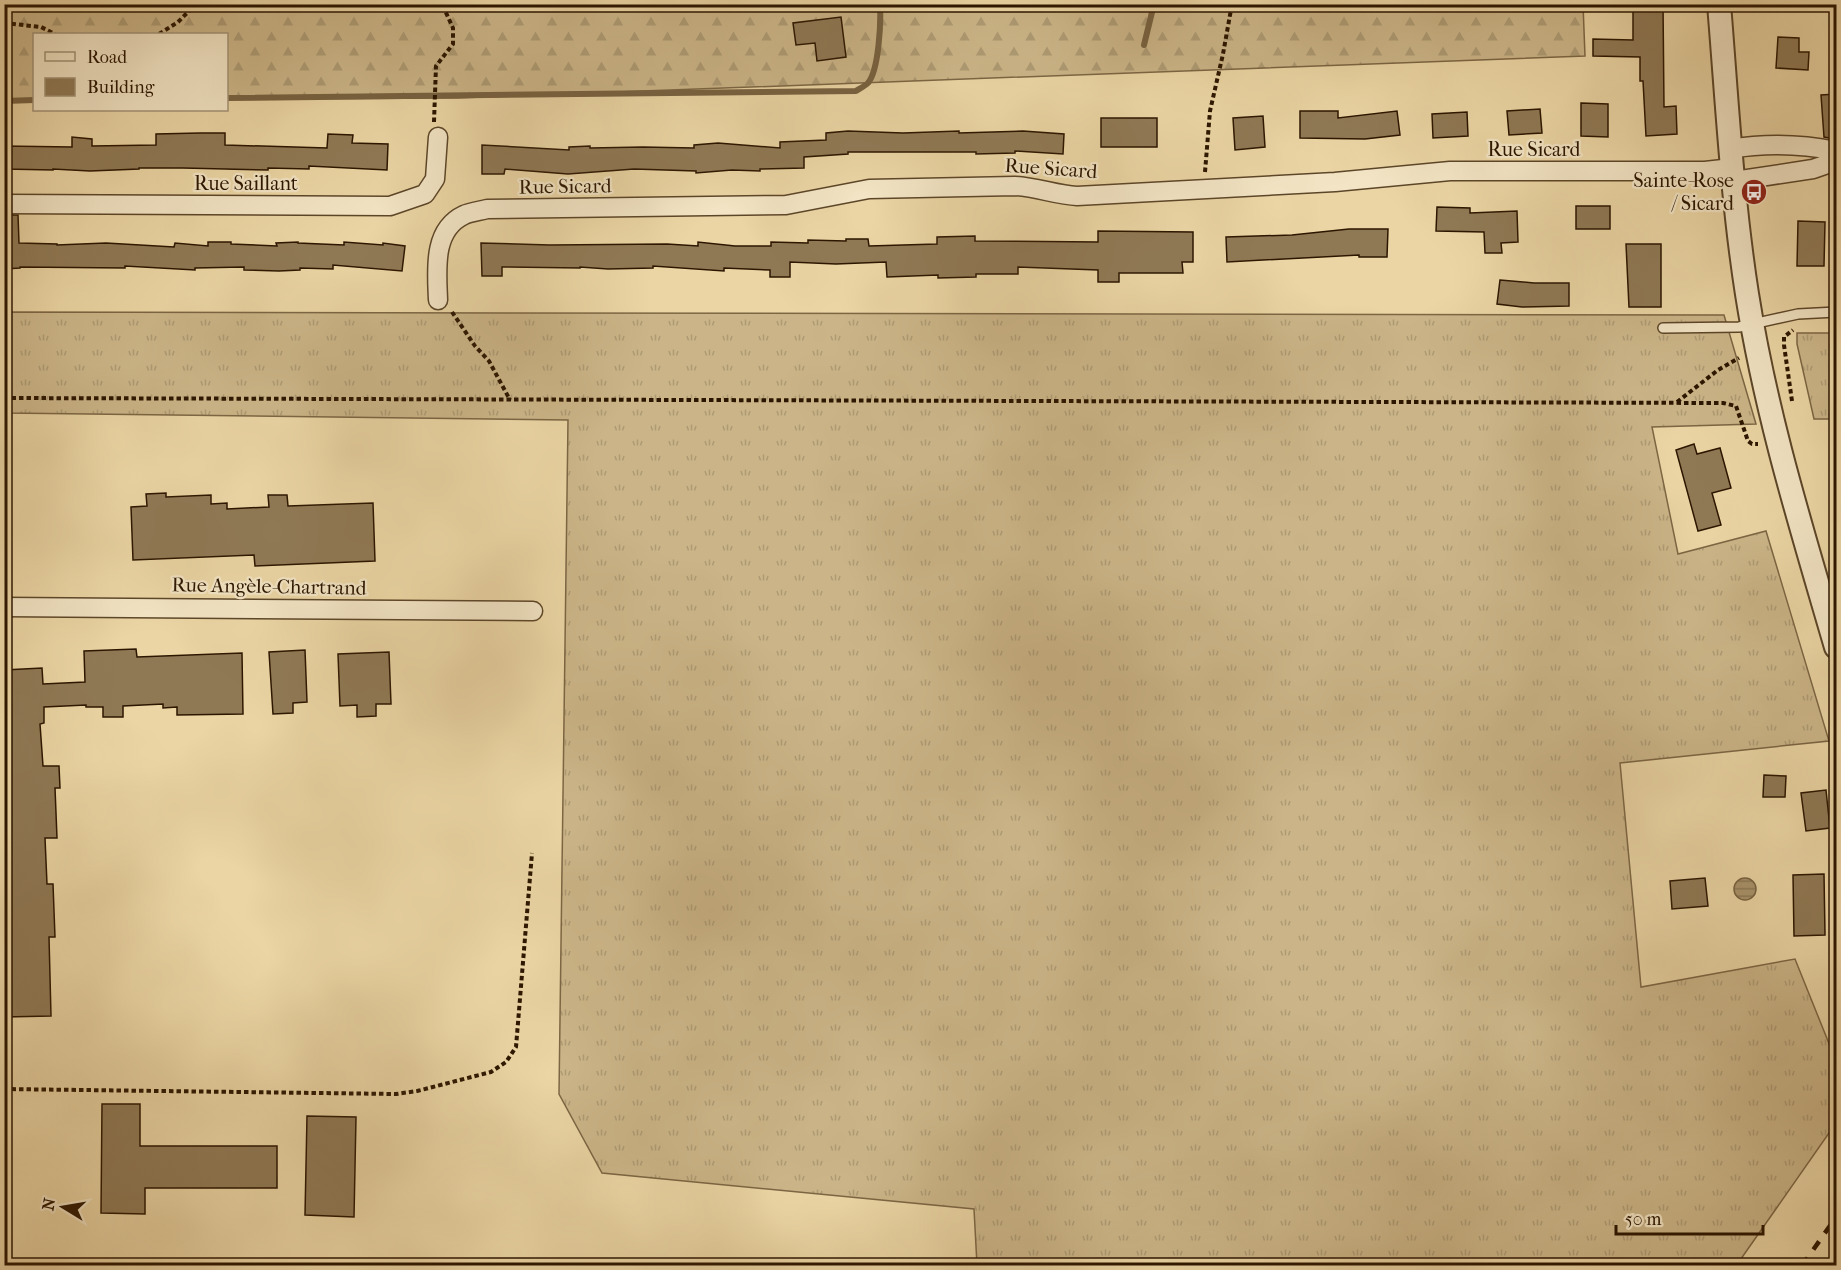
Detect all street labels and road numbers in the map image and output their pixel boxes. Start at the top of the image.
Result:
street label: Rue Sicard [1488,138,1582,161]
street label: Rue Sicard [1004,154,1099,183]
street label: Rue Saillant [194,172,298,195]
street label: Rue Sicard [518,174,613,199]
street label: Rue Angèle-Chartrand [171,573,368,600]

